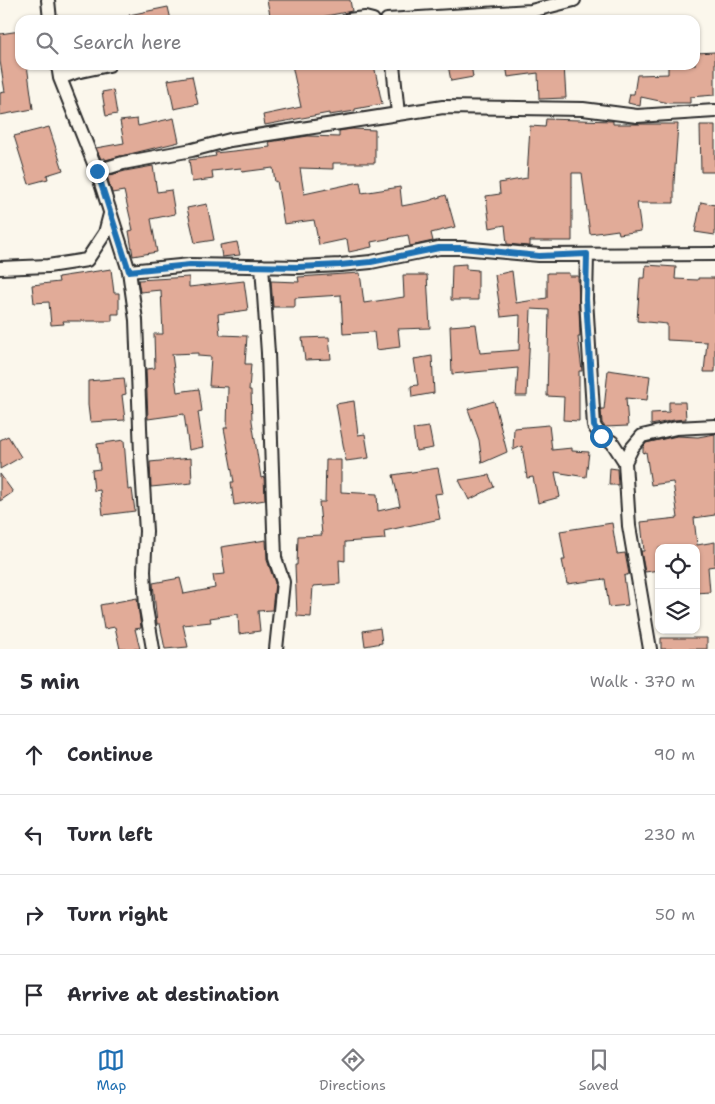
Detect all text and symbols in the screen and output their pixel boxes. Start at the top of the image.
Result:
search box [15,15,700,70]
icon: search [33,29,61,57]
text: Search here [73,30,182,55]
route end [86,160,109,183]
route start [590,425,613,448]
map controls [655,544,700,634]
button: locate [655,544,700,589]
button: layers [655,589,700,634]
text: 5 min [20,668,80,696]
text: Walk · 370 m [590,671,695,692]
icon: ahead [20,741,48,769]
text: Continue [67,742,153,767]
text: 90 m [654,744,695,765]
icon: left [20,821,48,849]
text: Turn left [67,822,153,847]
text: 230 m [643,824,695,845]
icon: right [20,901,48,929]
text: Turn right [67,902,168,927]
text: 50 m [655,904,695,925]
icon: arrive [20,981,48,1009]
text: Arrive at destination [67,982,279,1007]
tab: Map [96,1046,126,1094]
tab: Directions [319,1046,386,1094]
tab: Saved [579,1046,619,1094]

